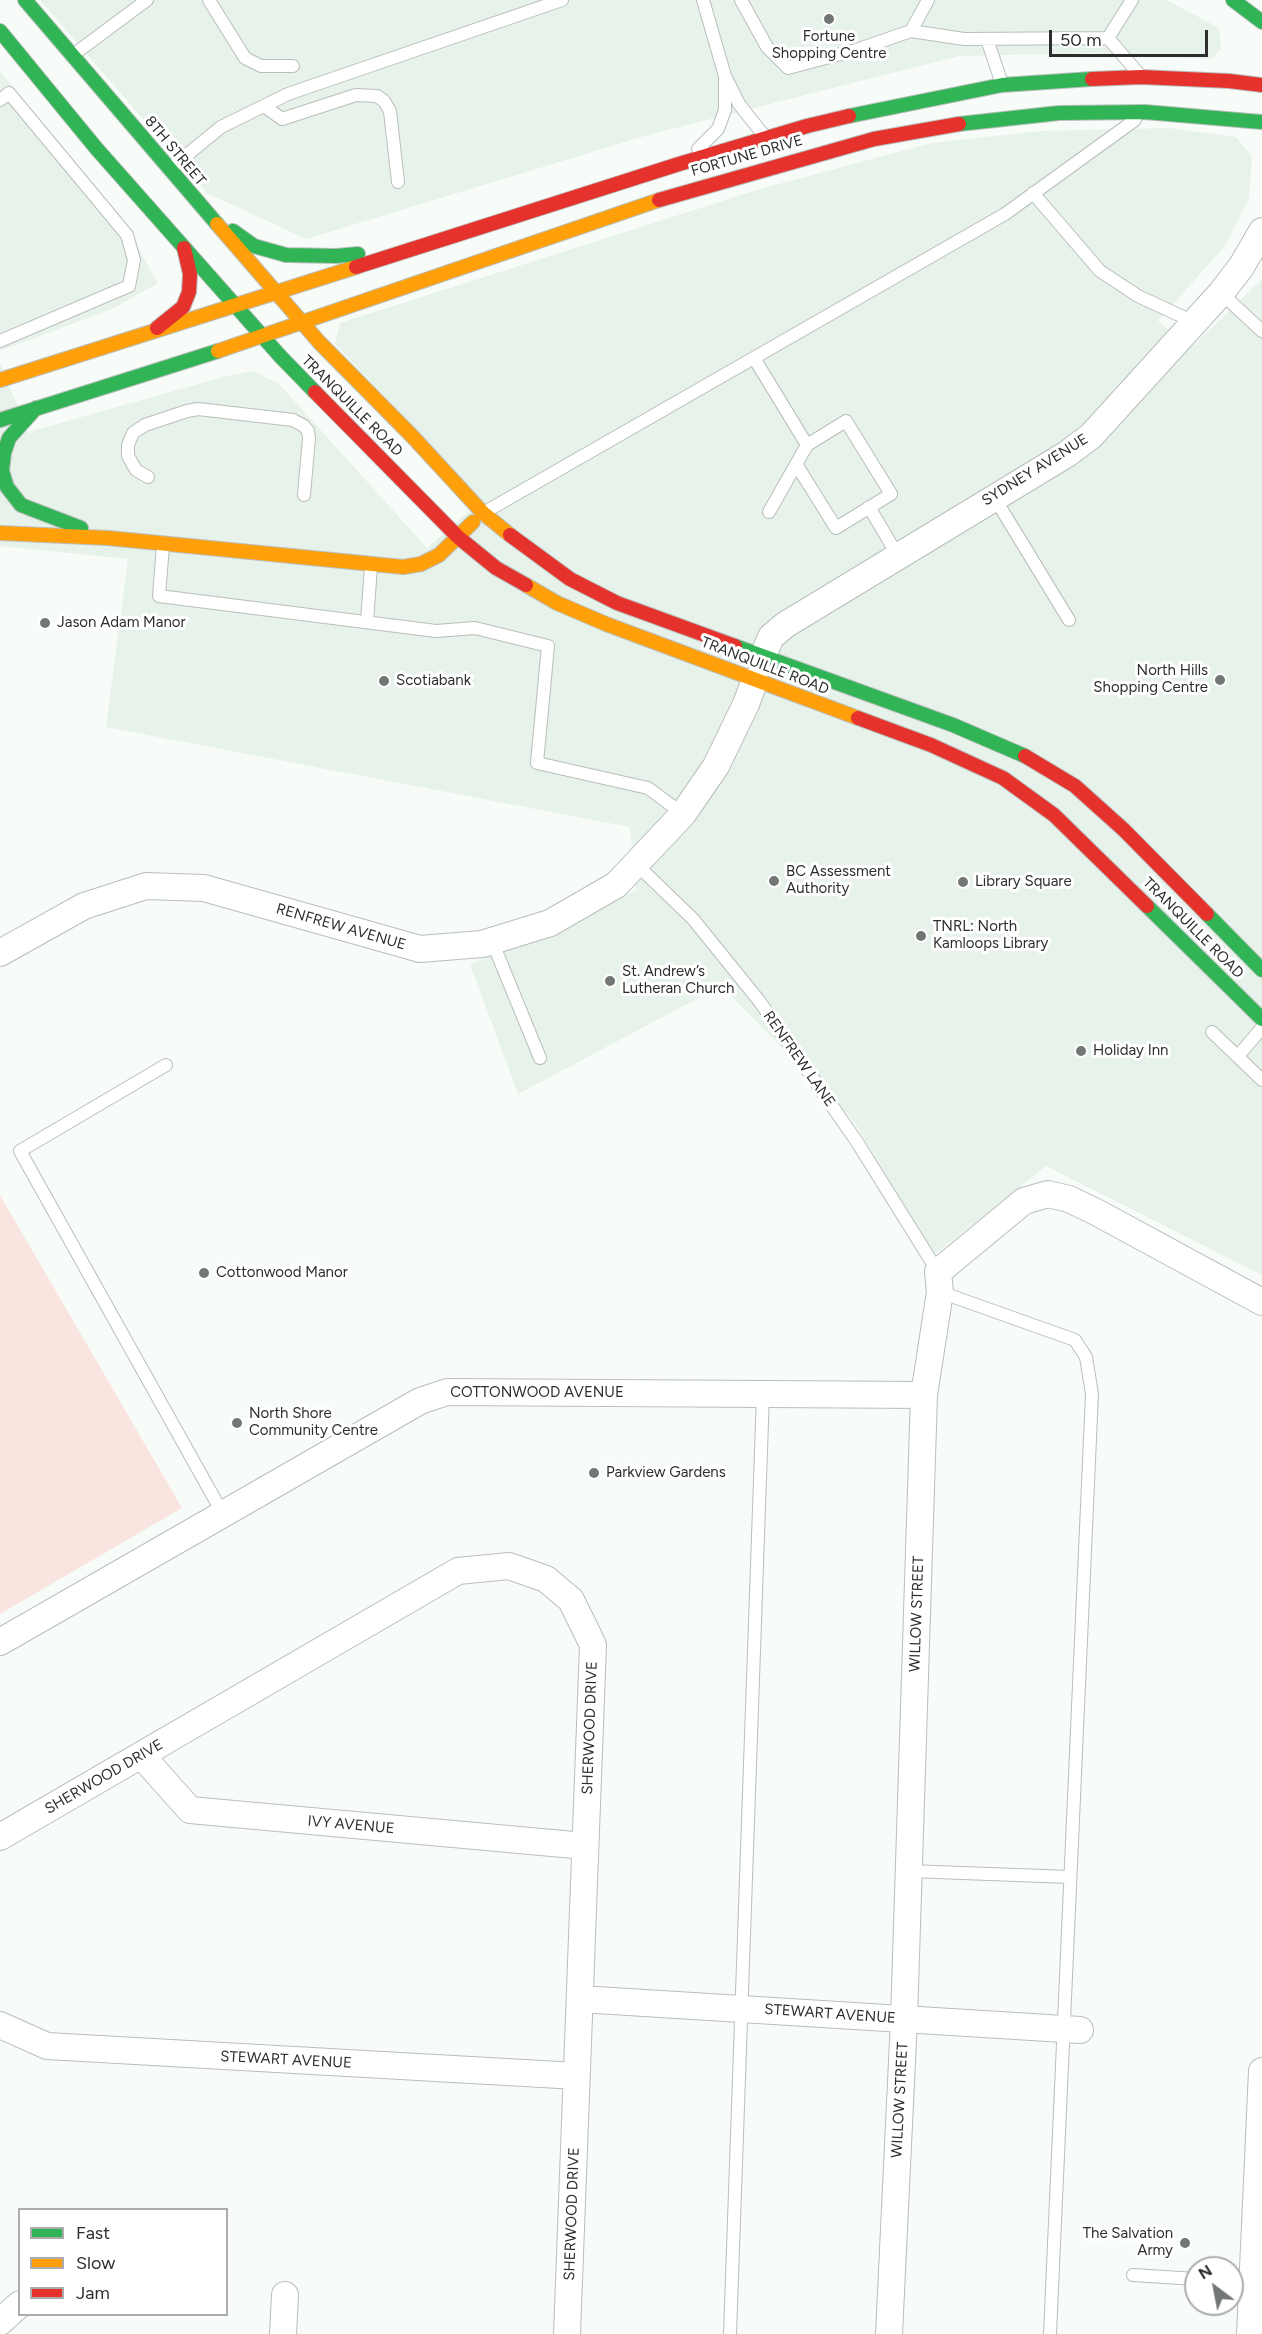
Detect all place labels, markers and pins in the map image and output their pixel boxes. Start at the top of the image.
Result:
marker: Fortune Shopping Centre [822,12,836,26]
place label: Fortune Shopping Centre [772,28,886,63]
place label: Jason Adam Manor [57,614,186,632]
marker: Jason Adam Manor [38,616,52,630]
place label: North Hills Shopping Centre [1093,662,1208,697]
place label: Scotiabank [396,672,471,690]
marker: North Hills Shopping Centre [1213,673,1227,687]
marker: Scotiabank [377,674,391,688]
place label: BC Assessment Authority [786,863,891,898]
place label: Library Square [975,873,1072,891]
marker: BC Assessment Authority [767,874,781,888]
marker: Library Square [956,875,970,889]
place label: TNRL: North Kamloops Library [933,918,1048,953]
marker: TNRL: North Kamloops Library [914,929,928,943]
place label: St. Andrew’s Lutheran Church [622,963,734,998]
marker: St. Andrew’s Lutheran Church [603,974,617,988]
place label: Holiday Inn [1093,1042,1168,1060]
marker: Holiday Inn [1074,1044,1088,1058]
place label: Cottonwood Manor [216,1264,348,1282]
marker: Cottonwood Manor [197,1266,211,1280]
place label: North Shore Community Centre [249,1405,378,1440]
marker: North Shore Community Centre [230,1416,244,1430]
place label: Parkview Gardens [606,1464,726,1482]
marker: Parkview Gardens [587,1466,601,1480]
place label: The Salvation Army [1083,2225,1173,2260]
marker: The Salvation Army [1178,2236,1192,2250]

